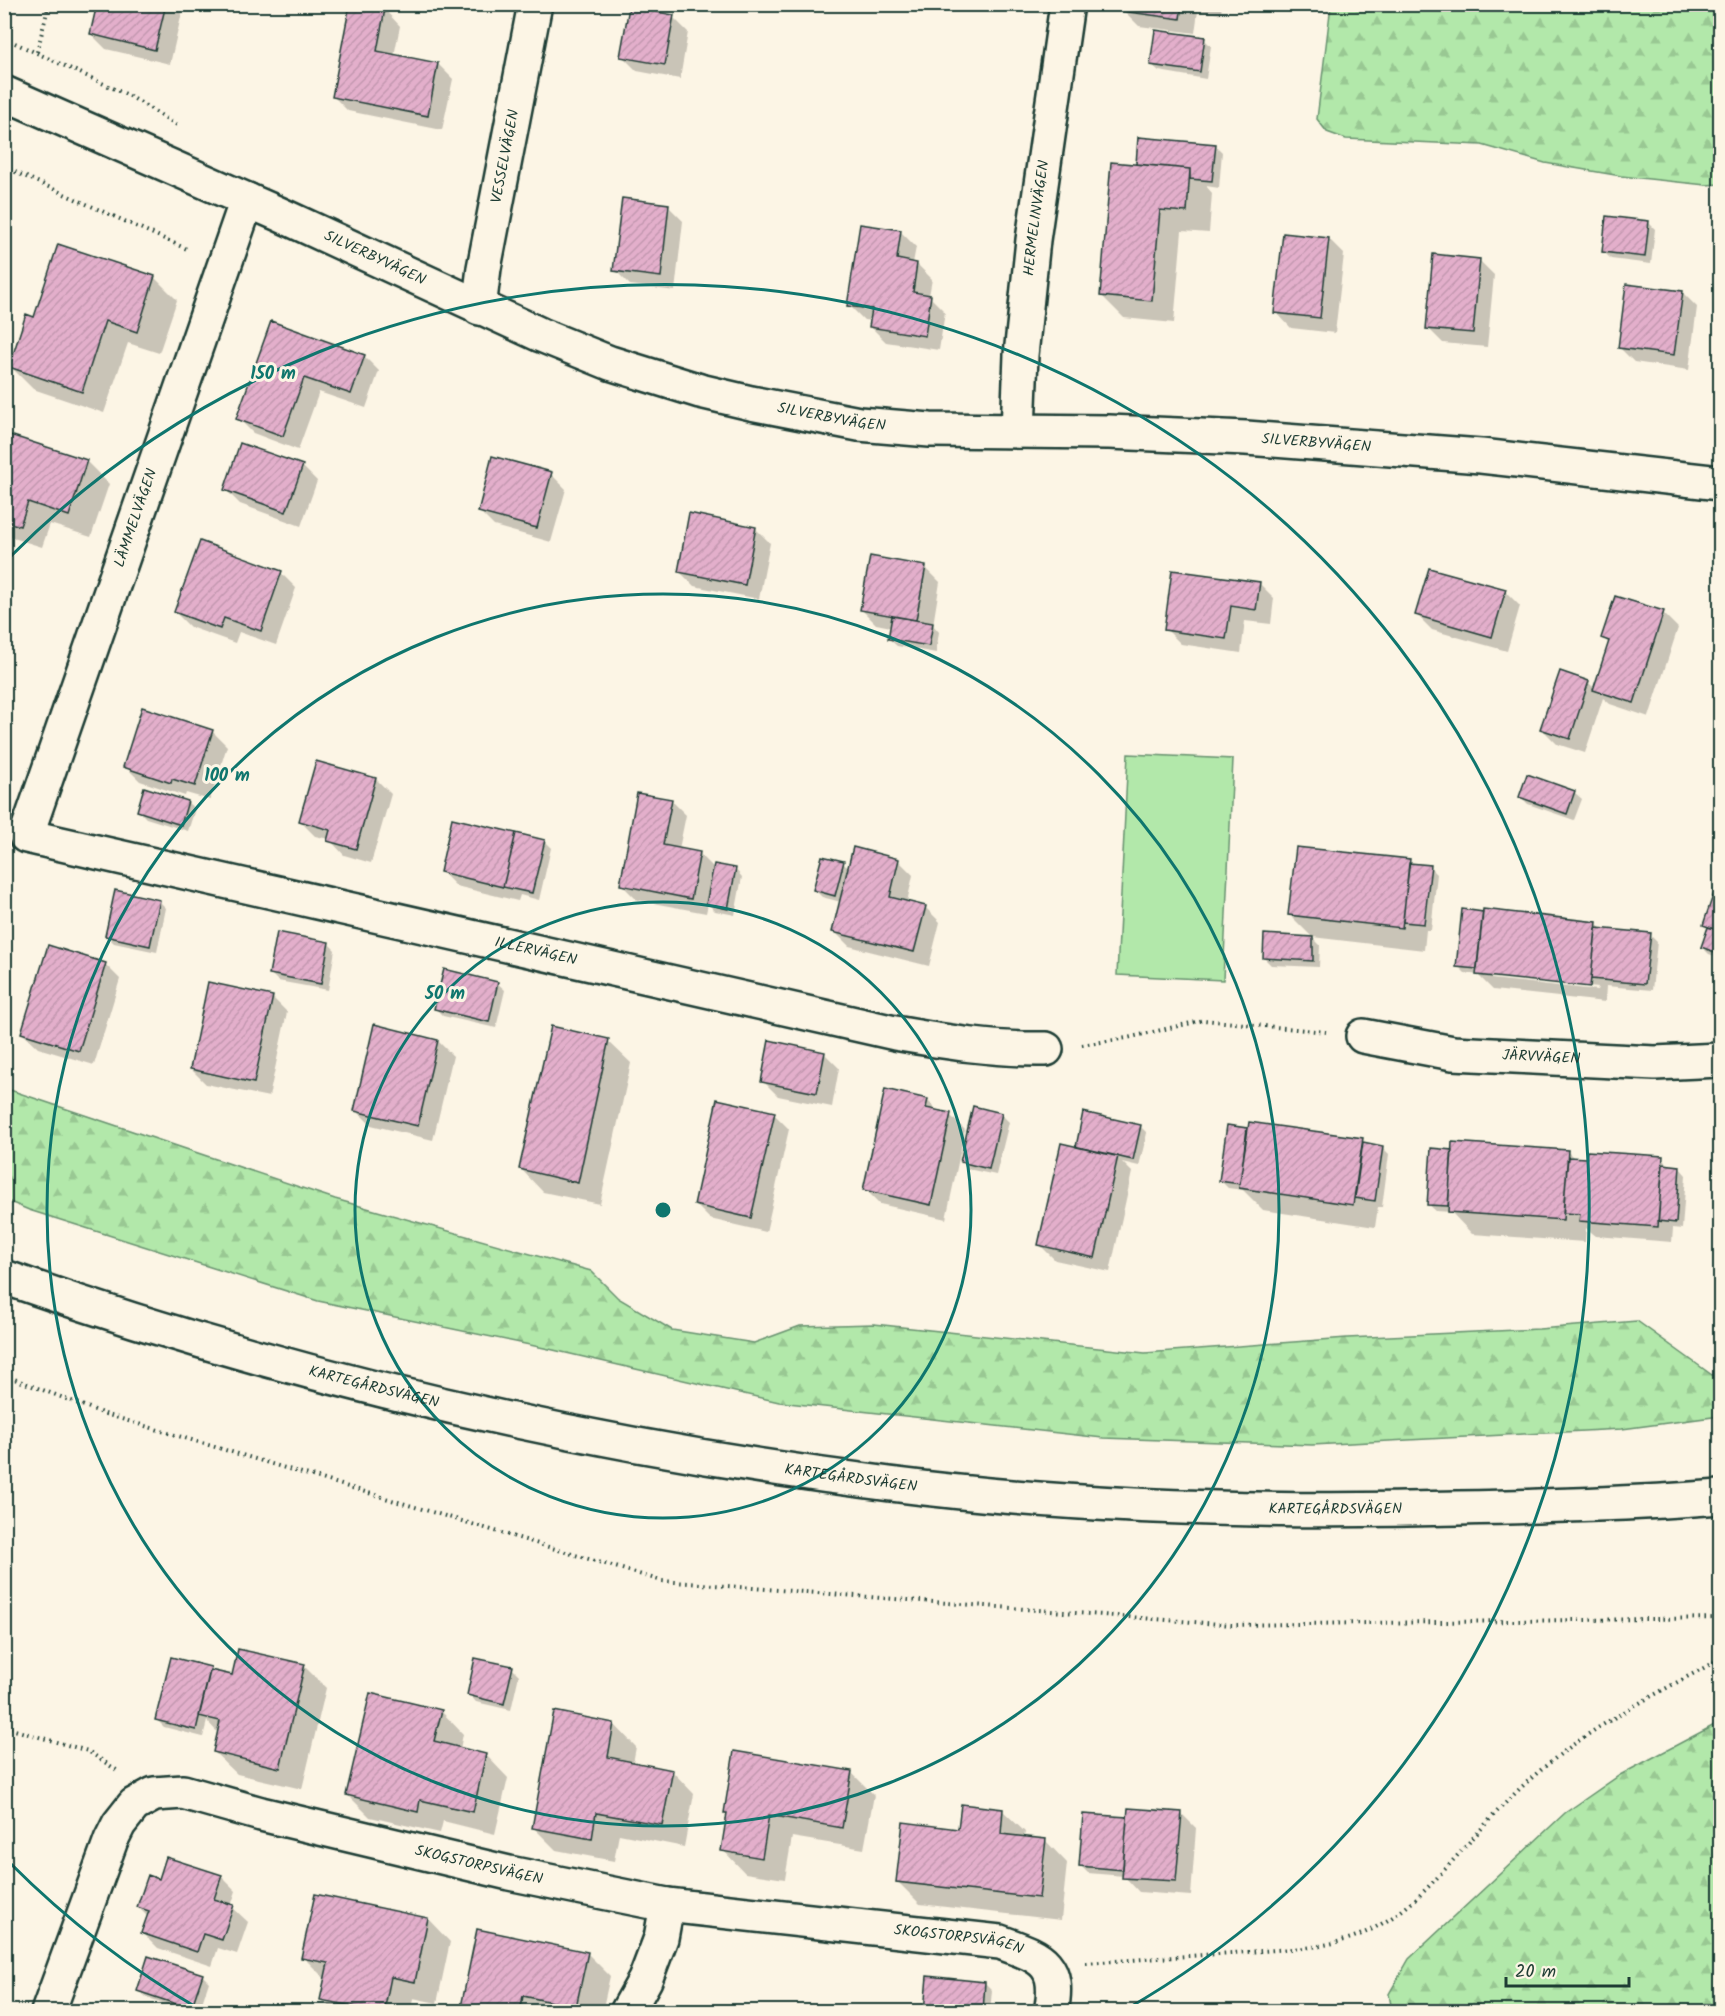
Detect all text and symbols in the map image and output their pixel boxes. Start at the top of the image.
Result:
street label: VESSELVÄGEN [485,108,526,205]
street label: HERMELINVÄGEN [1017,159,1056,277]
street label: SILVERBYVÄGEN [320,224,430,292]
text: 150 m [250,360,296,389]
street label: SILVERBYVÄGEN [775,396,887,438]
street label: SILVERBYVÄGEN [1261,427,1372,460]
street label: LÄMMELVÄGEN [108,465,164,571]
text: 100 m [204,762,250,791]
street label: ILLERVÄGEN [492,931,579,973]
text: 50 m [424,980,465,1009]
street label: JÄRVVÄGEN [1502,1043,1581,1071]
centre of rings [653,1200,673,1220]
street label: KARTEGÅRDSVÄGEN [306,1360,441,1415]
street label: KARTEGÅRDSVÄGEN [783,1458,918,1499]
street label: KARTEGÅRDSVÄGEN [1268,1497,1402,1522]
street label: SKOGSTORPSVÄGEN [412,1839,545,1892]
street label: SKOGSTORPSVÄGEN [893,1918,1027,1962]
scale bar [1506,1950,1629,1988]
text: 20 m [1515,1958,1556,1987]

